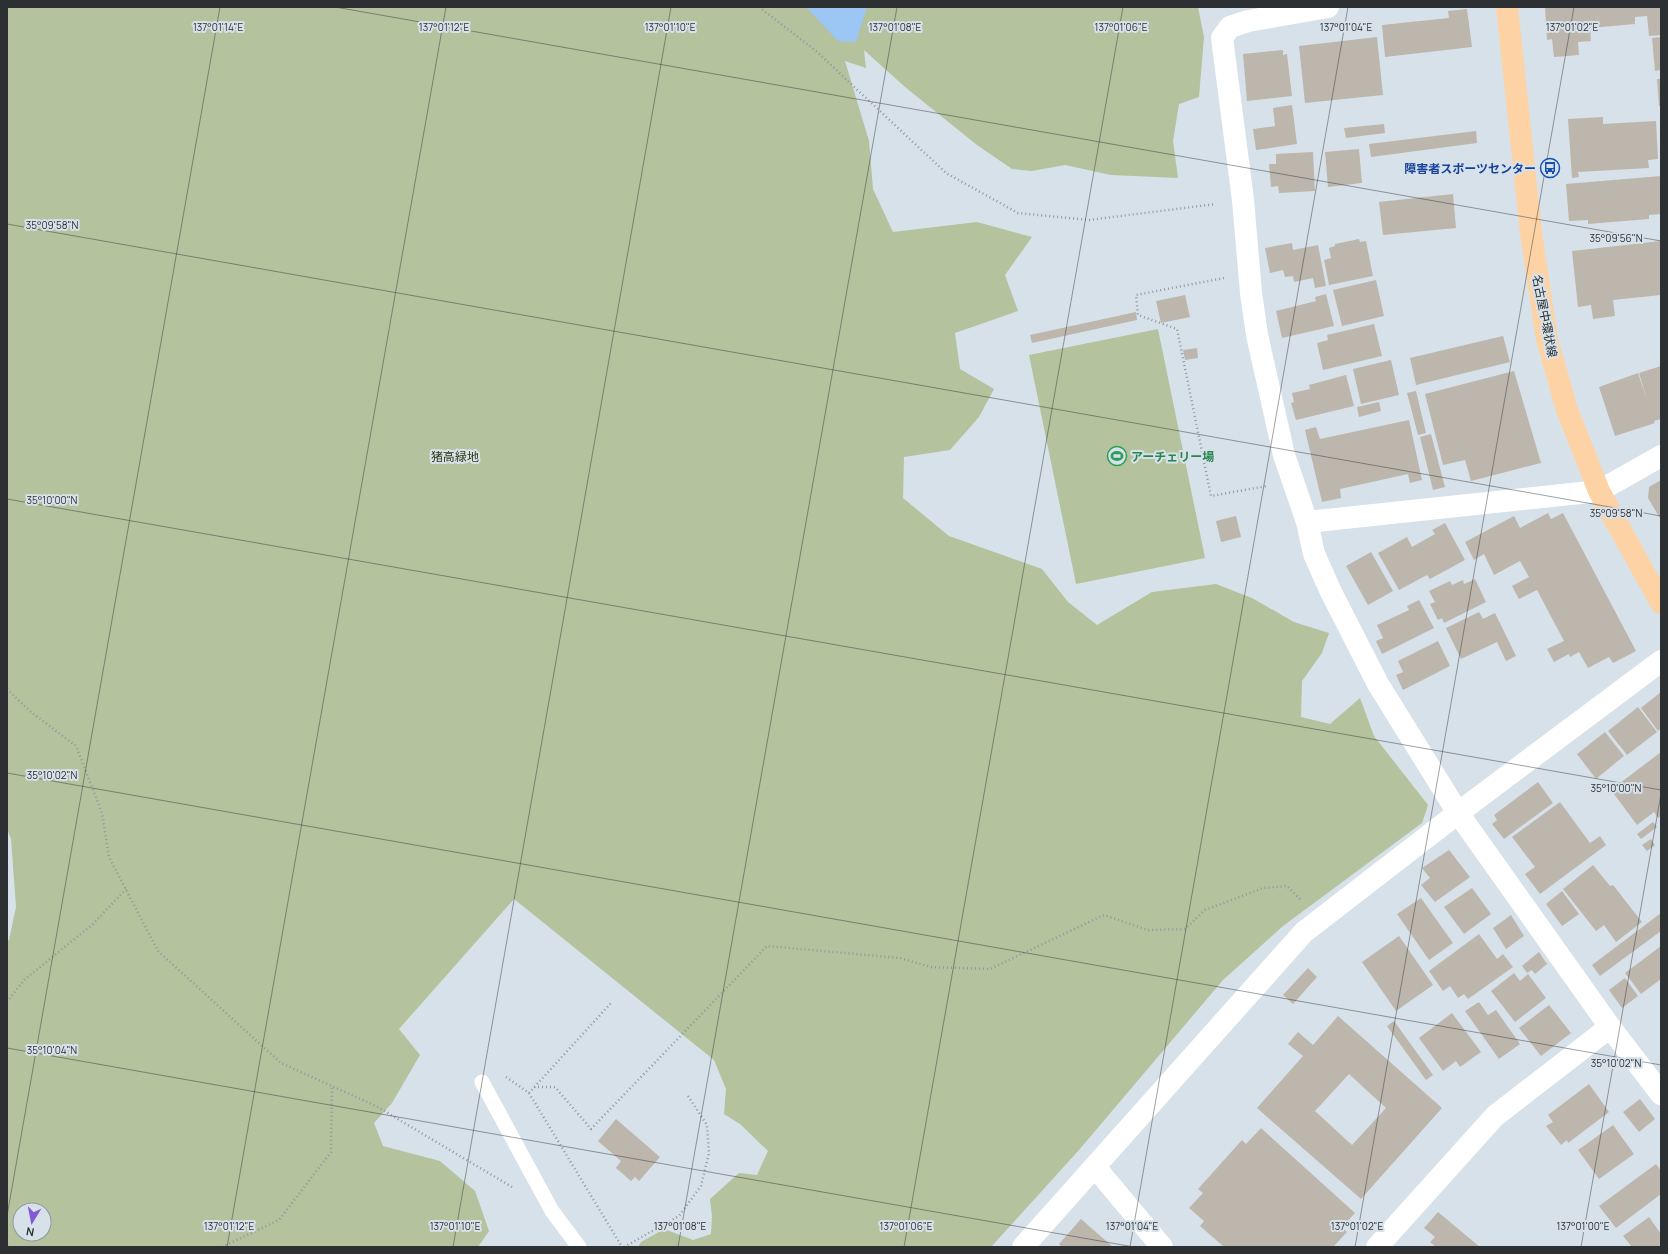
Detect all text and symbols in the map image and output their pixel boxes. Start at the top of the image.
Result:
text: 137°01'14"E [193,20,243,34]
text: 137°01'12"E [419,20,469,34]
text: 137°01'10"E [645,20,696,34]
text: 137°01'08"E [869,20,922,34]
text: 137°01'06"E [1094,20,1148,34]
text: 137°01'04"E [1320,20,1372,34]
text: 137°01'02"E [1546,20,1599,34]
bus stop icon: 障害者スポーツセンター [1539,157,1561,179]
place label: 障害者スポーツセンター [1404,160,1536,177]
text: 35°09'58"N [26,218,78,232]
text: 35°09'56"N [1590,231,1643,245]
street label: 名古屋中環状線 [1529,273,1561,359]
sports icon: アーチェリー場 [1106,445,1128,467]
park label: 猪高緑地 [431,448,479,465]
place label: アーチェリー場 [1131,448,1214,465]
text: 35°10'00"N [27,493,78,507]
text: 35°09'58"N [1590,506,1642,520]
text: 35°10'02"N [27,768,77,782]
text: 35°10'00"N [1591,781,1642,795]
text: 35°10'04"N [27,1043,77,1057]
text: 35°10'02"N [1591,1056,1641,1070]
north arrow [12,1202,52,1242]
text: 137°01'12"E [204,1219,254,1233]
text: 137°01'10"E [430,1219,481,1233]
text: 137°01'08"E [654,1219,707,1233]
text: 137°01'06"E [879,1219,933,1233]
text: 137°01'04"E [1106,1219,1158,1233]
text: 137°01'02"E [1331,1219,1384,1233]
text: 137°01'00"E [1557,1219,1610,1233]
text: N [25,1224,35,1240]

